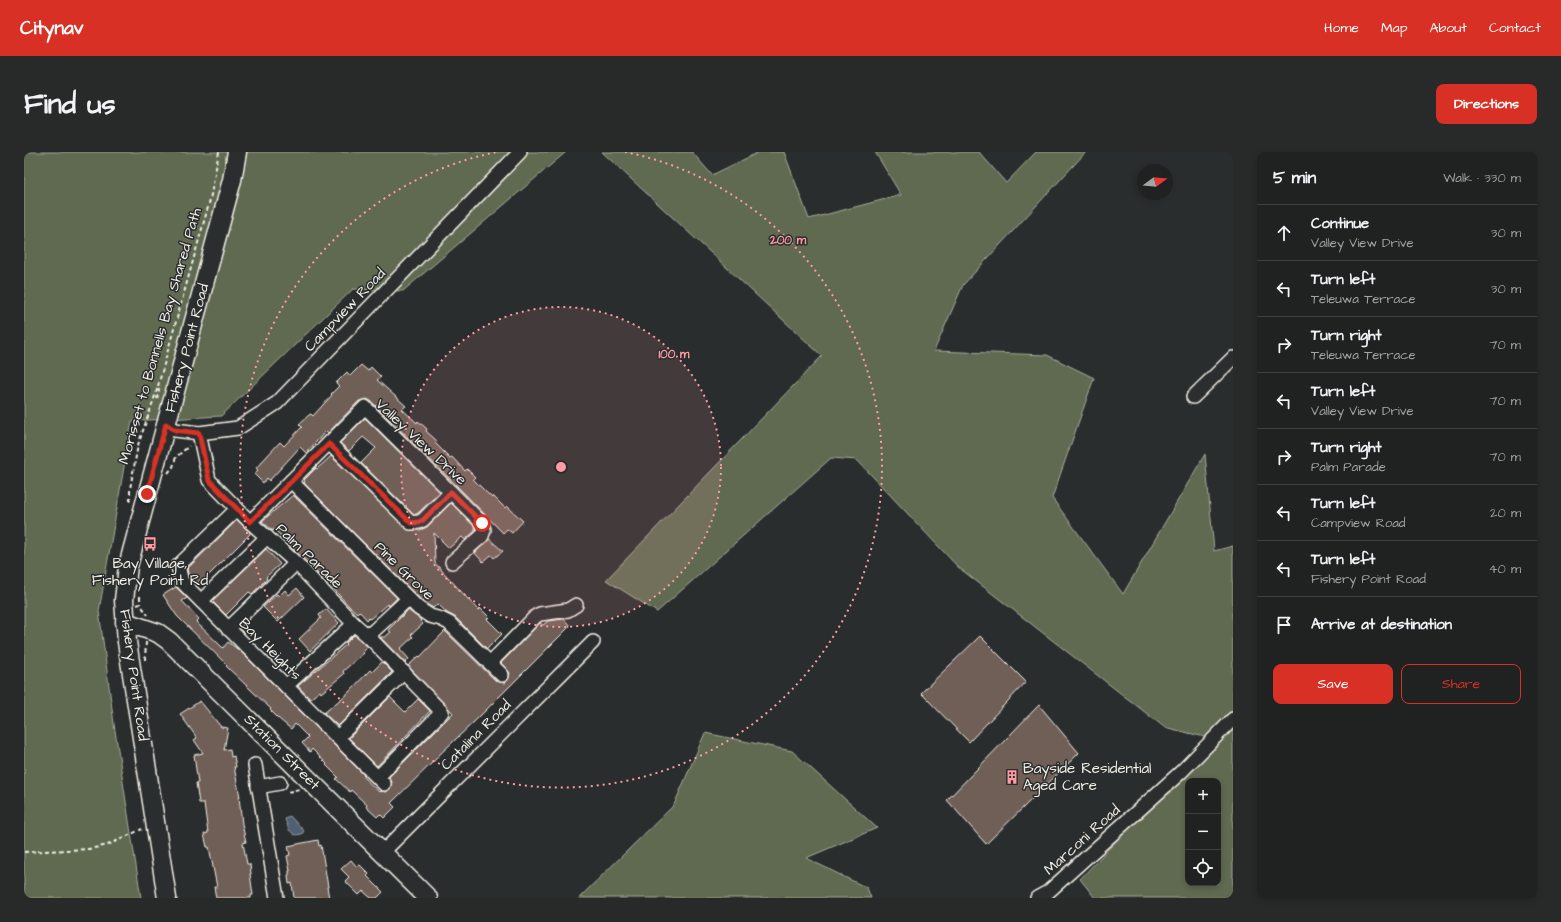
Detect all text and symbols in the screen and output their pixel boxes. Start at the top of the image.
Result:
text: Citynav [20,15,83,42]
text: Home [1324,18,1359,38]
text: Map [1381,18,1407,38]
text: About [1429,18,1467,38]
text: Contact [1489,18,1541,38]
button: Directions [1436,84,1537,124]
text: Find us [24,85,115,124]
north arrow [1137,164,1173,200]
text: 5 min [1273,166,1316,190]
text: Walk · 330 m [1443,169,1521,187]
street label: Morisset to Bonnells Bay Shared Path [113,205,208,467]
text: Continue [1311,213,1369,234]
icon: ahead [1273,222,1295,244]
text: 30 m [1491,224,1521,242]
text: 200 m [769,232,807,249]
text: Valley View Drive [1311,234,1413,252]
street label: Campview Road [300,263,391,357]
text: Turn left [1311,269,1375,290]
icon: left [1273,278,1295,300]
text: 30 m [1491,280,1521,298]
street label: Fishery Point Road [160,281,215,415]
text: Teleuwa Terrace [1311,290,1416,308]
text: Turn right [1311,325,1382,346]
icon: right [1273,334,1295,356]
text: 70 m [1489,336,1521,354]
text: 100 m [659,346,690,363]
text: Teleuwa Terrace [1311,346,1416,364]
text: Turn left [1311,381,1375,402]
icon: left [1273,390,1295,412]
text: 70 m [1489,392,1521,410]
street label: Valley View Drive [370,394,471,491]
text: Valley View Drive [1311,402,1413,420]
text: Turn right [1311,437,1382,458]
icon: right [1273,446,1295,468]
text: 70 m [1489,448,1521,466]
text: Palm Parade [1311,458,1386,476]
centre of rings [554,460,568,474]
route end [138,485,156,503]
text: Turn left [1311,493,1375,514]
icon: left [1273,502,1295,524]
text: 20 m [1490,504,1521,522]
route start [473,514,491,532]
text: Campview Road [1311,514,1406,532]
street label: Palm Parade [271,519,347,593]
bus stop icon: Bay Village, Fishery Point Rd [142,536,158,552]
street label: Pine Grove [369,537,439,605]
text: Turn left [1311,549,1375,570]
place label: Bay Village, Fishery Point Rd [92,553,209,592]
icon: left [1273,558,1295,580]
text: 40 m [1489,560,1521,578]
text: Fishery Point Road [1311,570,1426,588]
street label: Fishery Point Road [113,608,154,743]
street label: Bay Heights [233,613,306,686]
icon: arrive [1273,614,1295,636]
text: Arrive at destination [1311,614,1452,635]
button: Save [1273,664,1393,704]
button: Share [1401,664,1521,704]
street label: Catalina Road [436,695,516,775]
street label: Station Street [239,709,325,795]
place label: Bayside Residential Aged Care [1023,758,1151,797]
building icon: Bayside Residential Aged Care [1004,769,1020,785]
map controls [1185,778,1221,886]
button: + [1185,778,1221,814]
street label: Marconi Road [1039,800,1125,880]
button: − [1185,814,1221,850]
button: locate [1185,850,1221,886]

